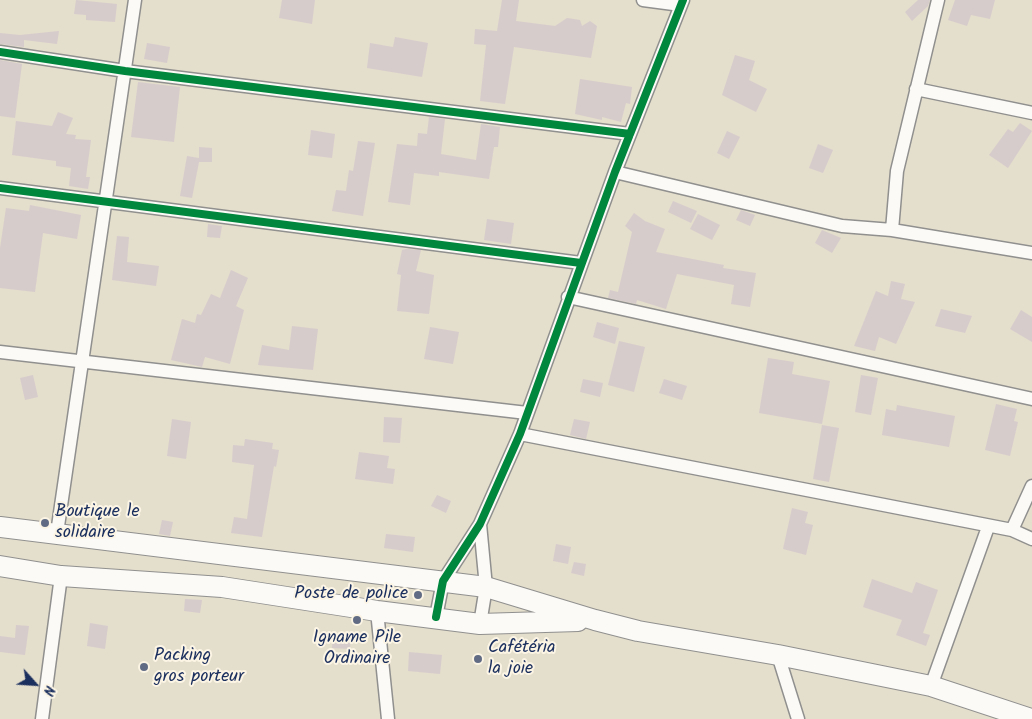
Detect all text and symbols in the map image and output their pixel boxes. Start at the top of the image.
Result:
place label: Boutique le solidaire [55,502,140,544]
marker: Boutique le solidaire [39,517,51,529]
place label: Poste de police [294,584,408,606]
marker: Poste de police [412,589,424,601]
marker: Igname Pile Ordinaire [351,614,363,626]
place label: Igname Pile Ordinaire [313,628,401,670]
place label: Cafétéria la joie [488,638,555,681]
place label: Packing gros porteur [154,646,244,689]
marker: Cafétéria la joie [472,653,484,665]
north arrow [10,659,60,709]
marker: Packing gros porteur [138,661,150,673]
text: N [37,682,60,699]

